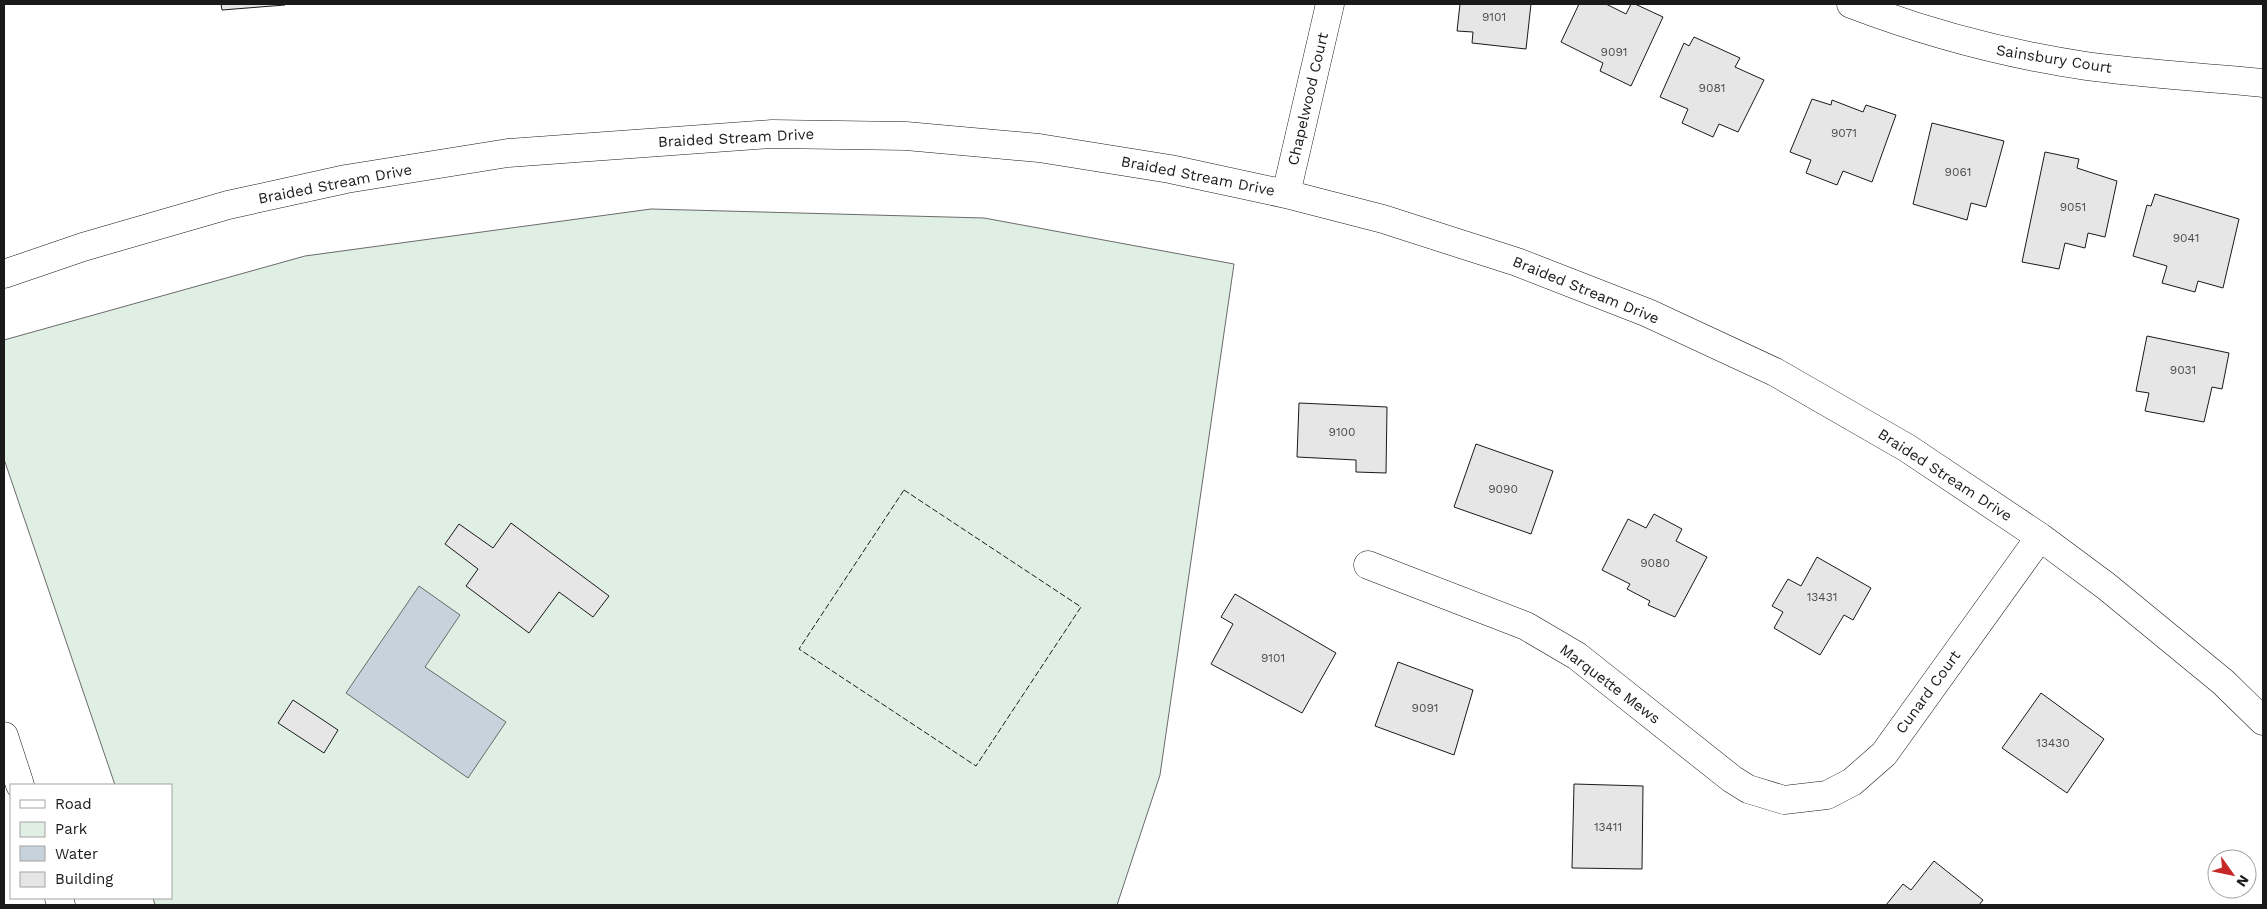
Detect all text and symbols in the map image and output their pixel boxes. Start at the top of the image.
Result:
house number: 9101 [1482,10,1506,24]
street label: Chapelwood Court [1284,30,1332,167]
street label: Sainsbury Court [1995,41,2114,77]
house number: 9091 [1601,45,1627,59]
house number: 9081 [1699,81,1725,95]
street label: Braided Stream Drive [657,125,815,151]
house number: 9071 [1831,126,1857,140]
street label: Braided Stream Drive [1120,152,1276,200]
street label: Braided Stream Drive [257,160,413,208]
house number: 9061 [1945,165,1971,179]
house number: 9051 [2060,200,2086,214]
house number: 9041 [2173,231,2199,245]
street label: Braided Stream Drive [1510,252,1662,328]
house number: 9031 [2170,363,2196,377]
house number: 9100 [1328,425,1356,439]
street label: Braided Stream Drive [1875,425,2015,525]
house number: 9090 [1488,482,1518,496]
house number: 9080 [1640,556,1670,570]
house number: 13431 [1807,590,1837,604]
street label: Marquette Mews [1556,640,1664,728]
street label: Cunard Court [1892,646,1965,737]
house number: 9101 [1261,651,1285,665]
house number: 9091 [1412,701,1438,715]
house number: 13430 [2036,736,2070,750]
legend [10,784,172,899]
text: Road [55,795,92,813]
text: Park [55,820,88,838]
house number: 13411 [1594,820,1622,834]
text: Water [55,845,98,863]
north arrow [2207,849,2257,899]
text: Building [55,870,113,888]
text: N [2233,872,2252,890]

